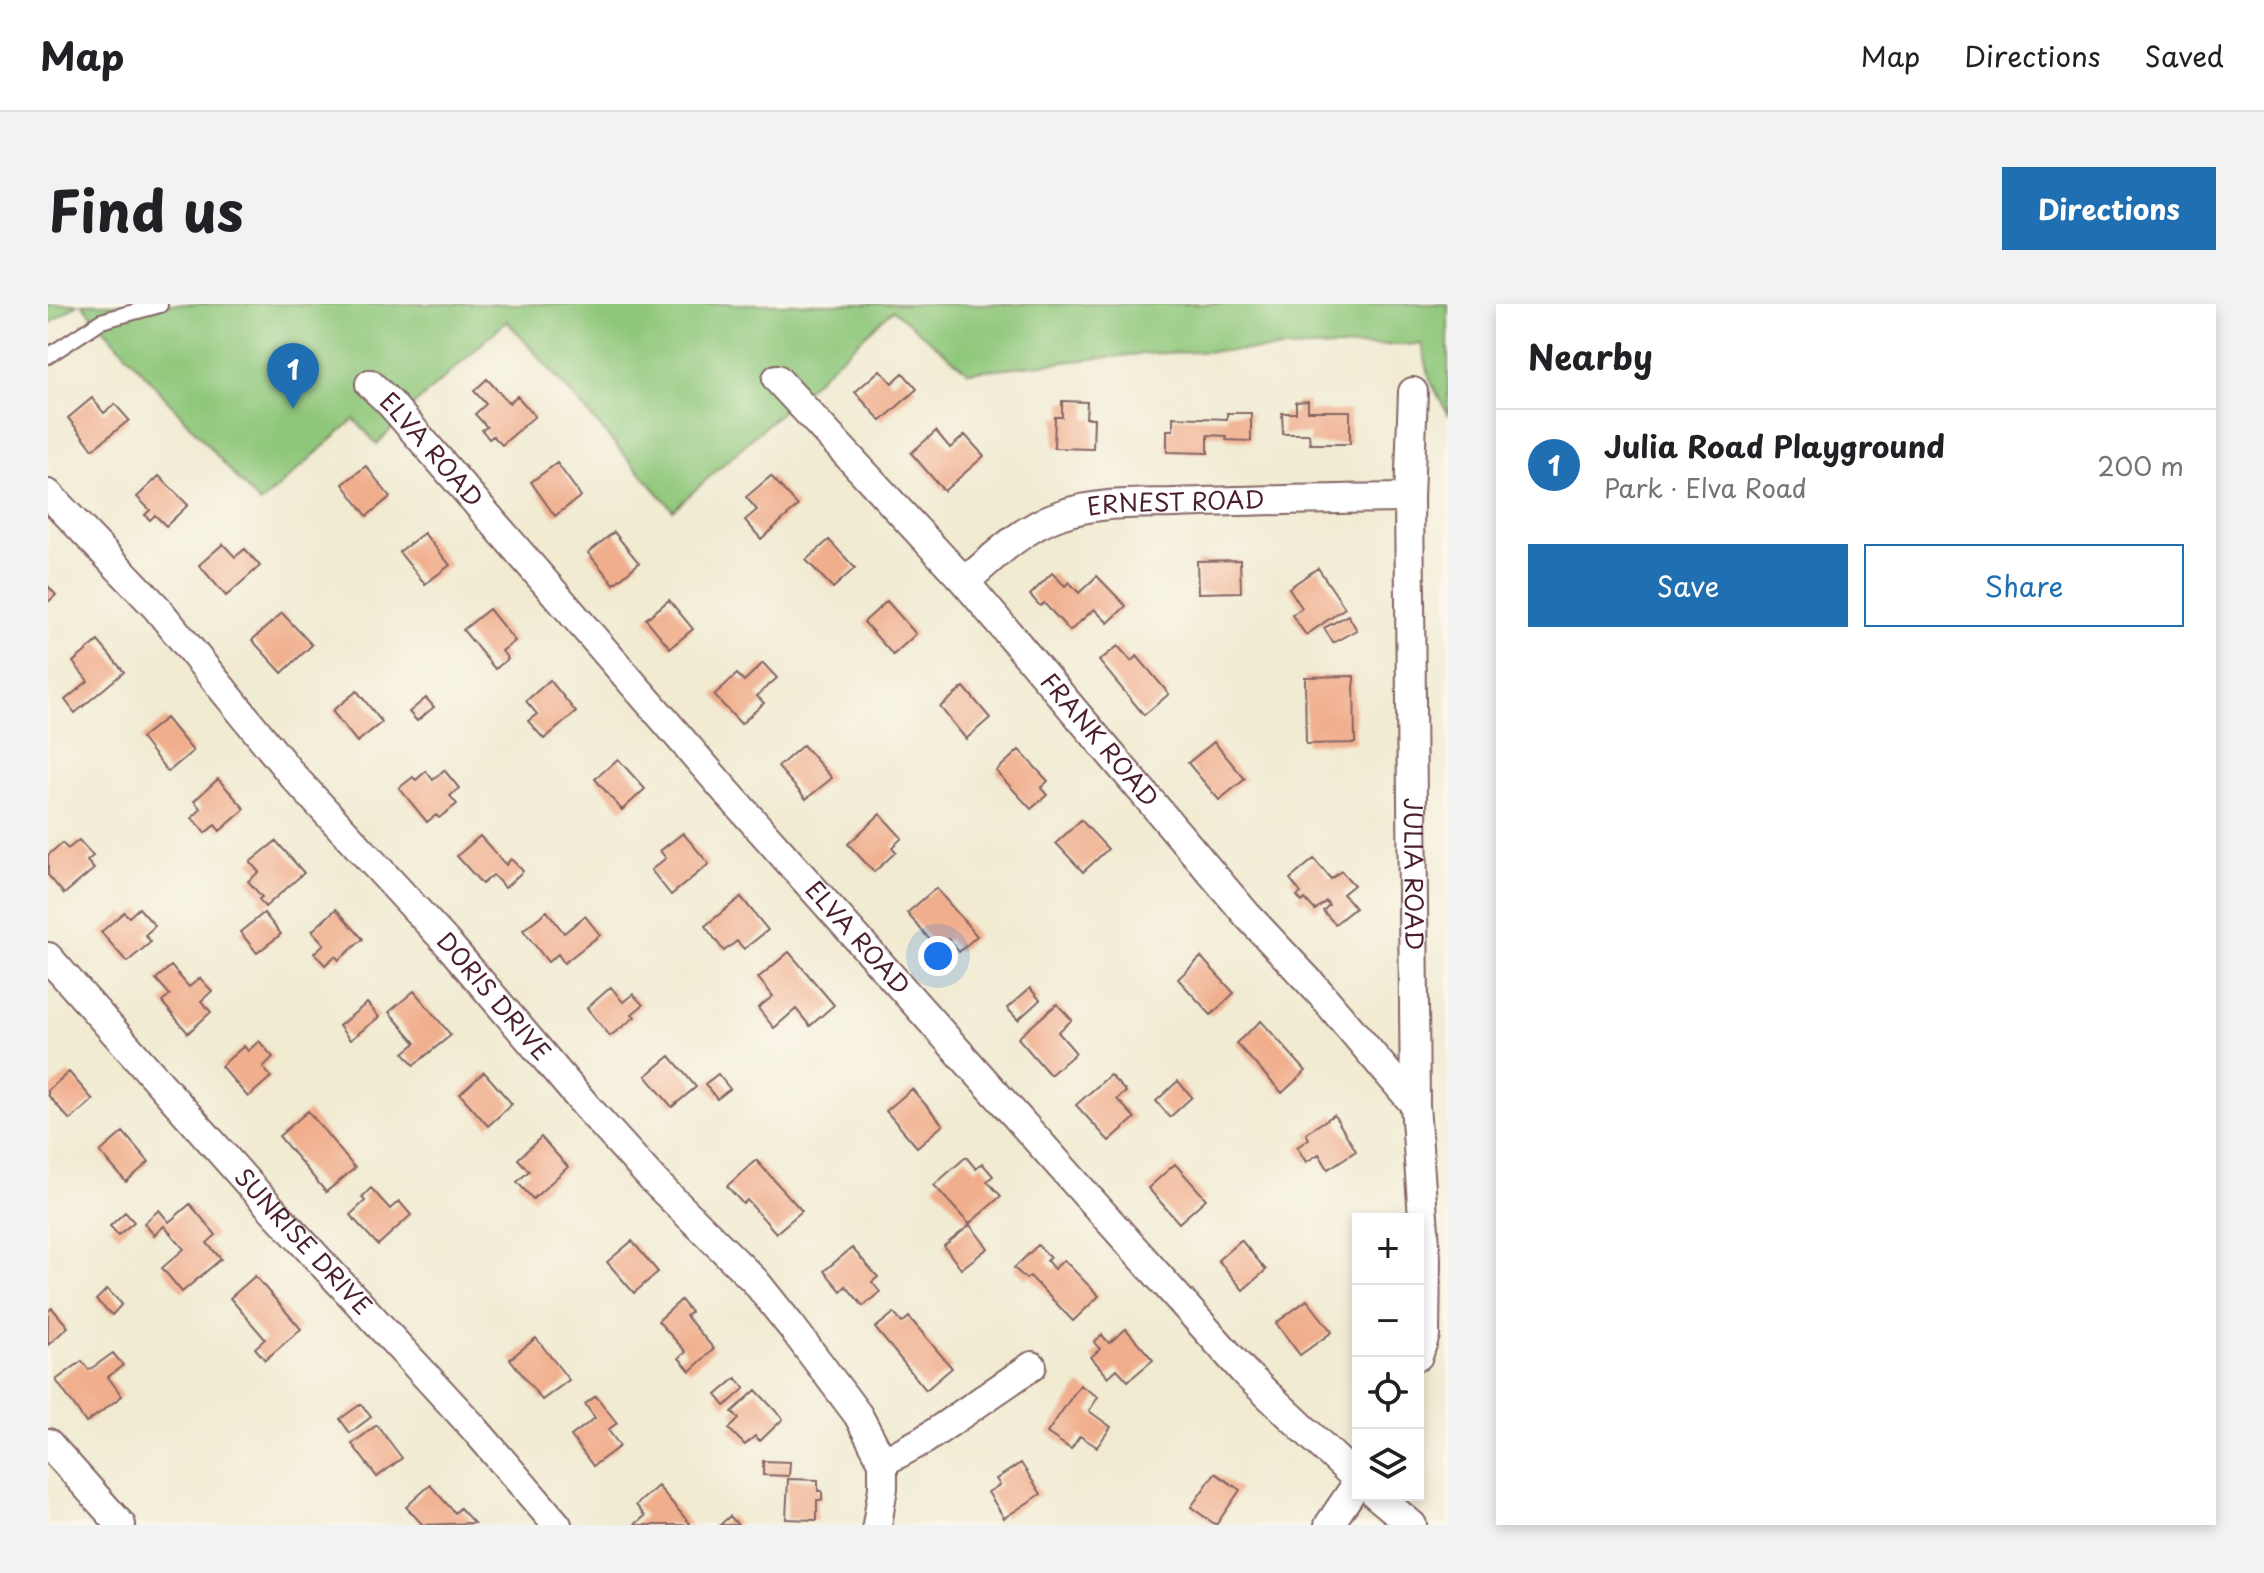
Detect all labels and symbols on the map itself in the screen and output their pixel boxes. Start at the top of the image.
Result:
pin: 1 [267,343,319,409]
street label: ELVA ROAD [373,383,492,514]
street label: ERNEST ROAD [1085,480,1265,524]
street label: FRANK ROAD [1033,664,1168,814]
street label: JULIA ROAD [1396,797,1433,950]
street label: ELVA ROAD [798,872,919,1002]
street label: DORIS DRIVE [429,923,560,1068]
your location [918,936,958,976]
street label: SUNRISE DRIVE [227,1159,381,1322]

